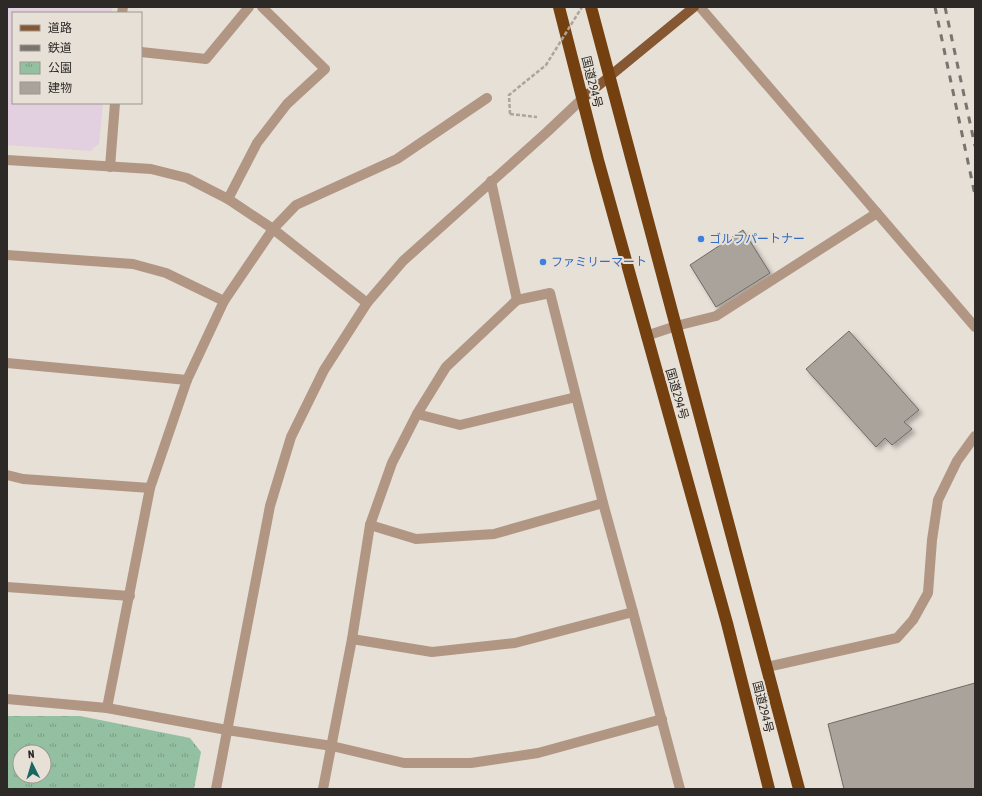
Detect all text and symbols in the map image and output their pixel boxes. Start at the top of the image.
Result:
legend [12,12,142,104]
text: 道路 [48,21,72,35]
text: 鉄道 [48,41,72,55]
street label: 国道294号 [579,55,605,109]
text: 公園 [48,61,72,75]
text: 建物 [48,81,72,95]
place label: ゴルフパートナー [709,232,805,246]
marker: ゴルフパートナー [696,234,706,244]
place label: ファミリーマート [551,255,647,269]
marker: ファミリーマート [538,257,548,267]
street label: 国道294号 [663,367,691,421]
street label: 国道294号 [750,680,776,734]
north arrow [12,744,52,784]
text: N [27,748,35,760]

